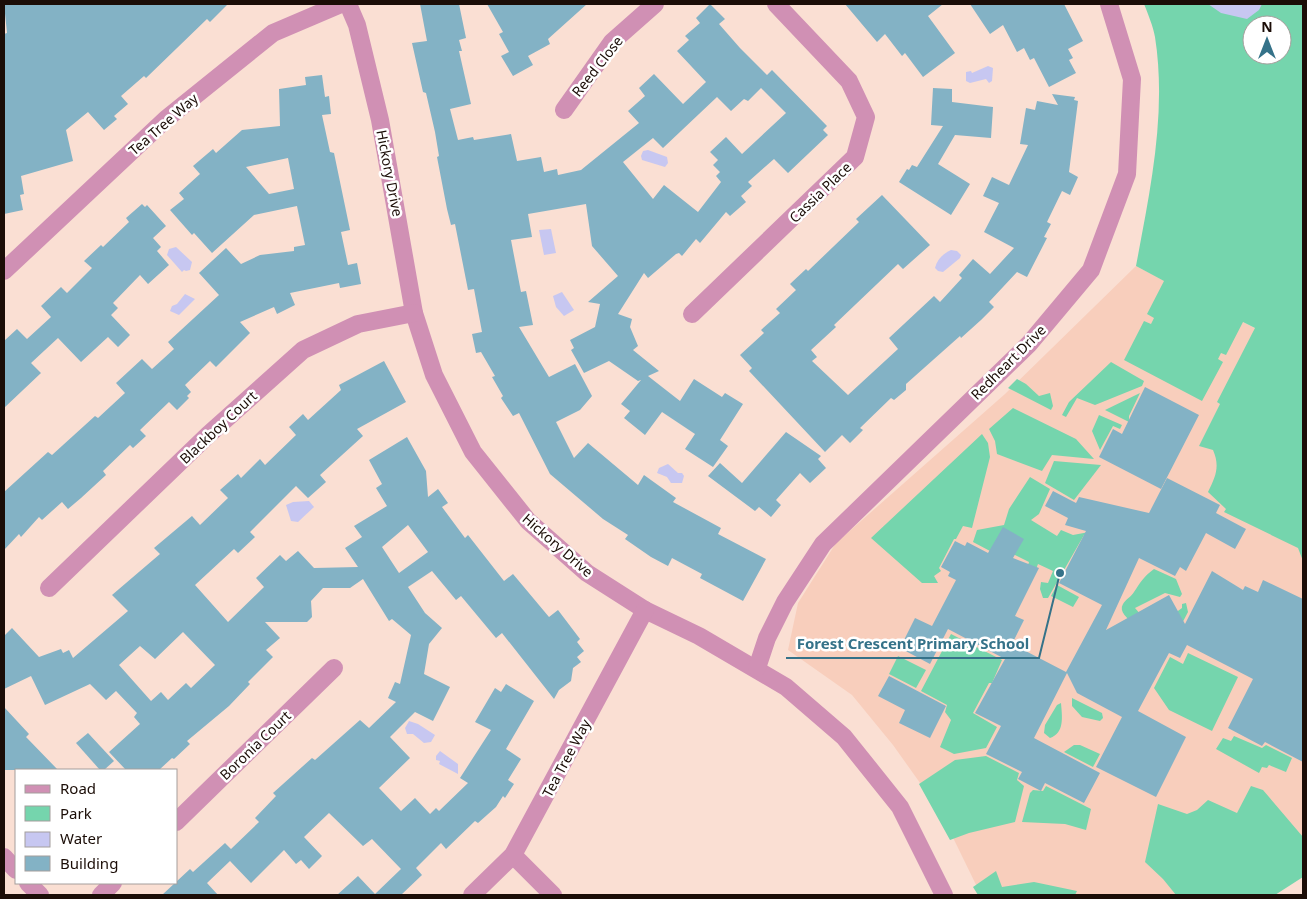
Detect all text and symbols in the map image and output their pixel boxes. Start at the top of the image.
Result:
north arrow [1242,15,1292,65]
text: N [1261,17,1273,36]
street label: Reed Close [567,32,627,100]
street label: Tea Tree Way [124,88,202,159]
street label: Hickory Drive [372,128,408,218]
street label: Cassia Place [785,157,855,227]
street label: Redheart Drive [966,320,1050,404]
street label: Blackboy Court [175,386,261,468]
street label: Hickory Drive [519,509,597,581]
callout: Forest Crescent Primary School [786,628,1039,658]
text: Forest Crescent Primary School [797,633,1029,653]
street label: Boronia Court [215,706,295,784]
street label: Tea Tree Way [537,715,595,800]
legend [15,769,178,884]
text: Road [60,778,96,798]
text: Park [60,803,92,823]
text: Water [60,828,102,848]
text: Building [60,853,118,873]

